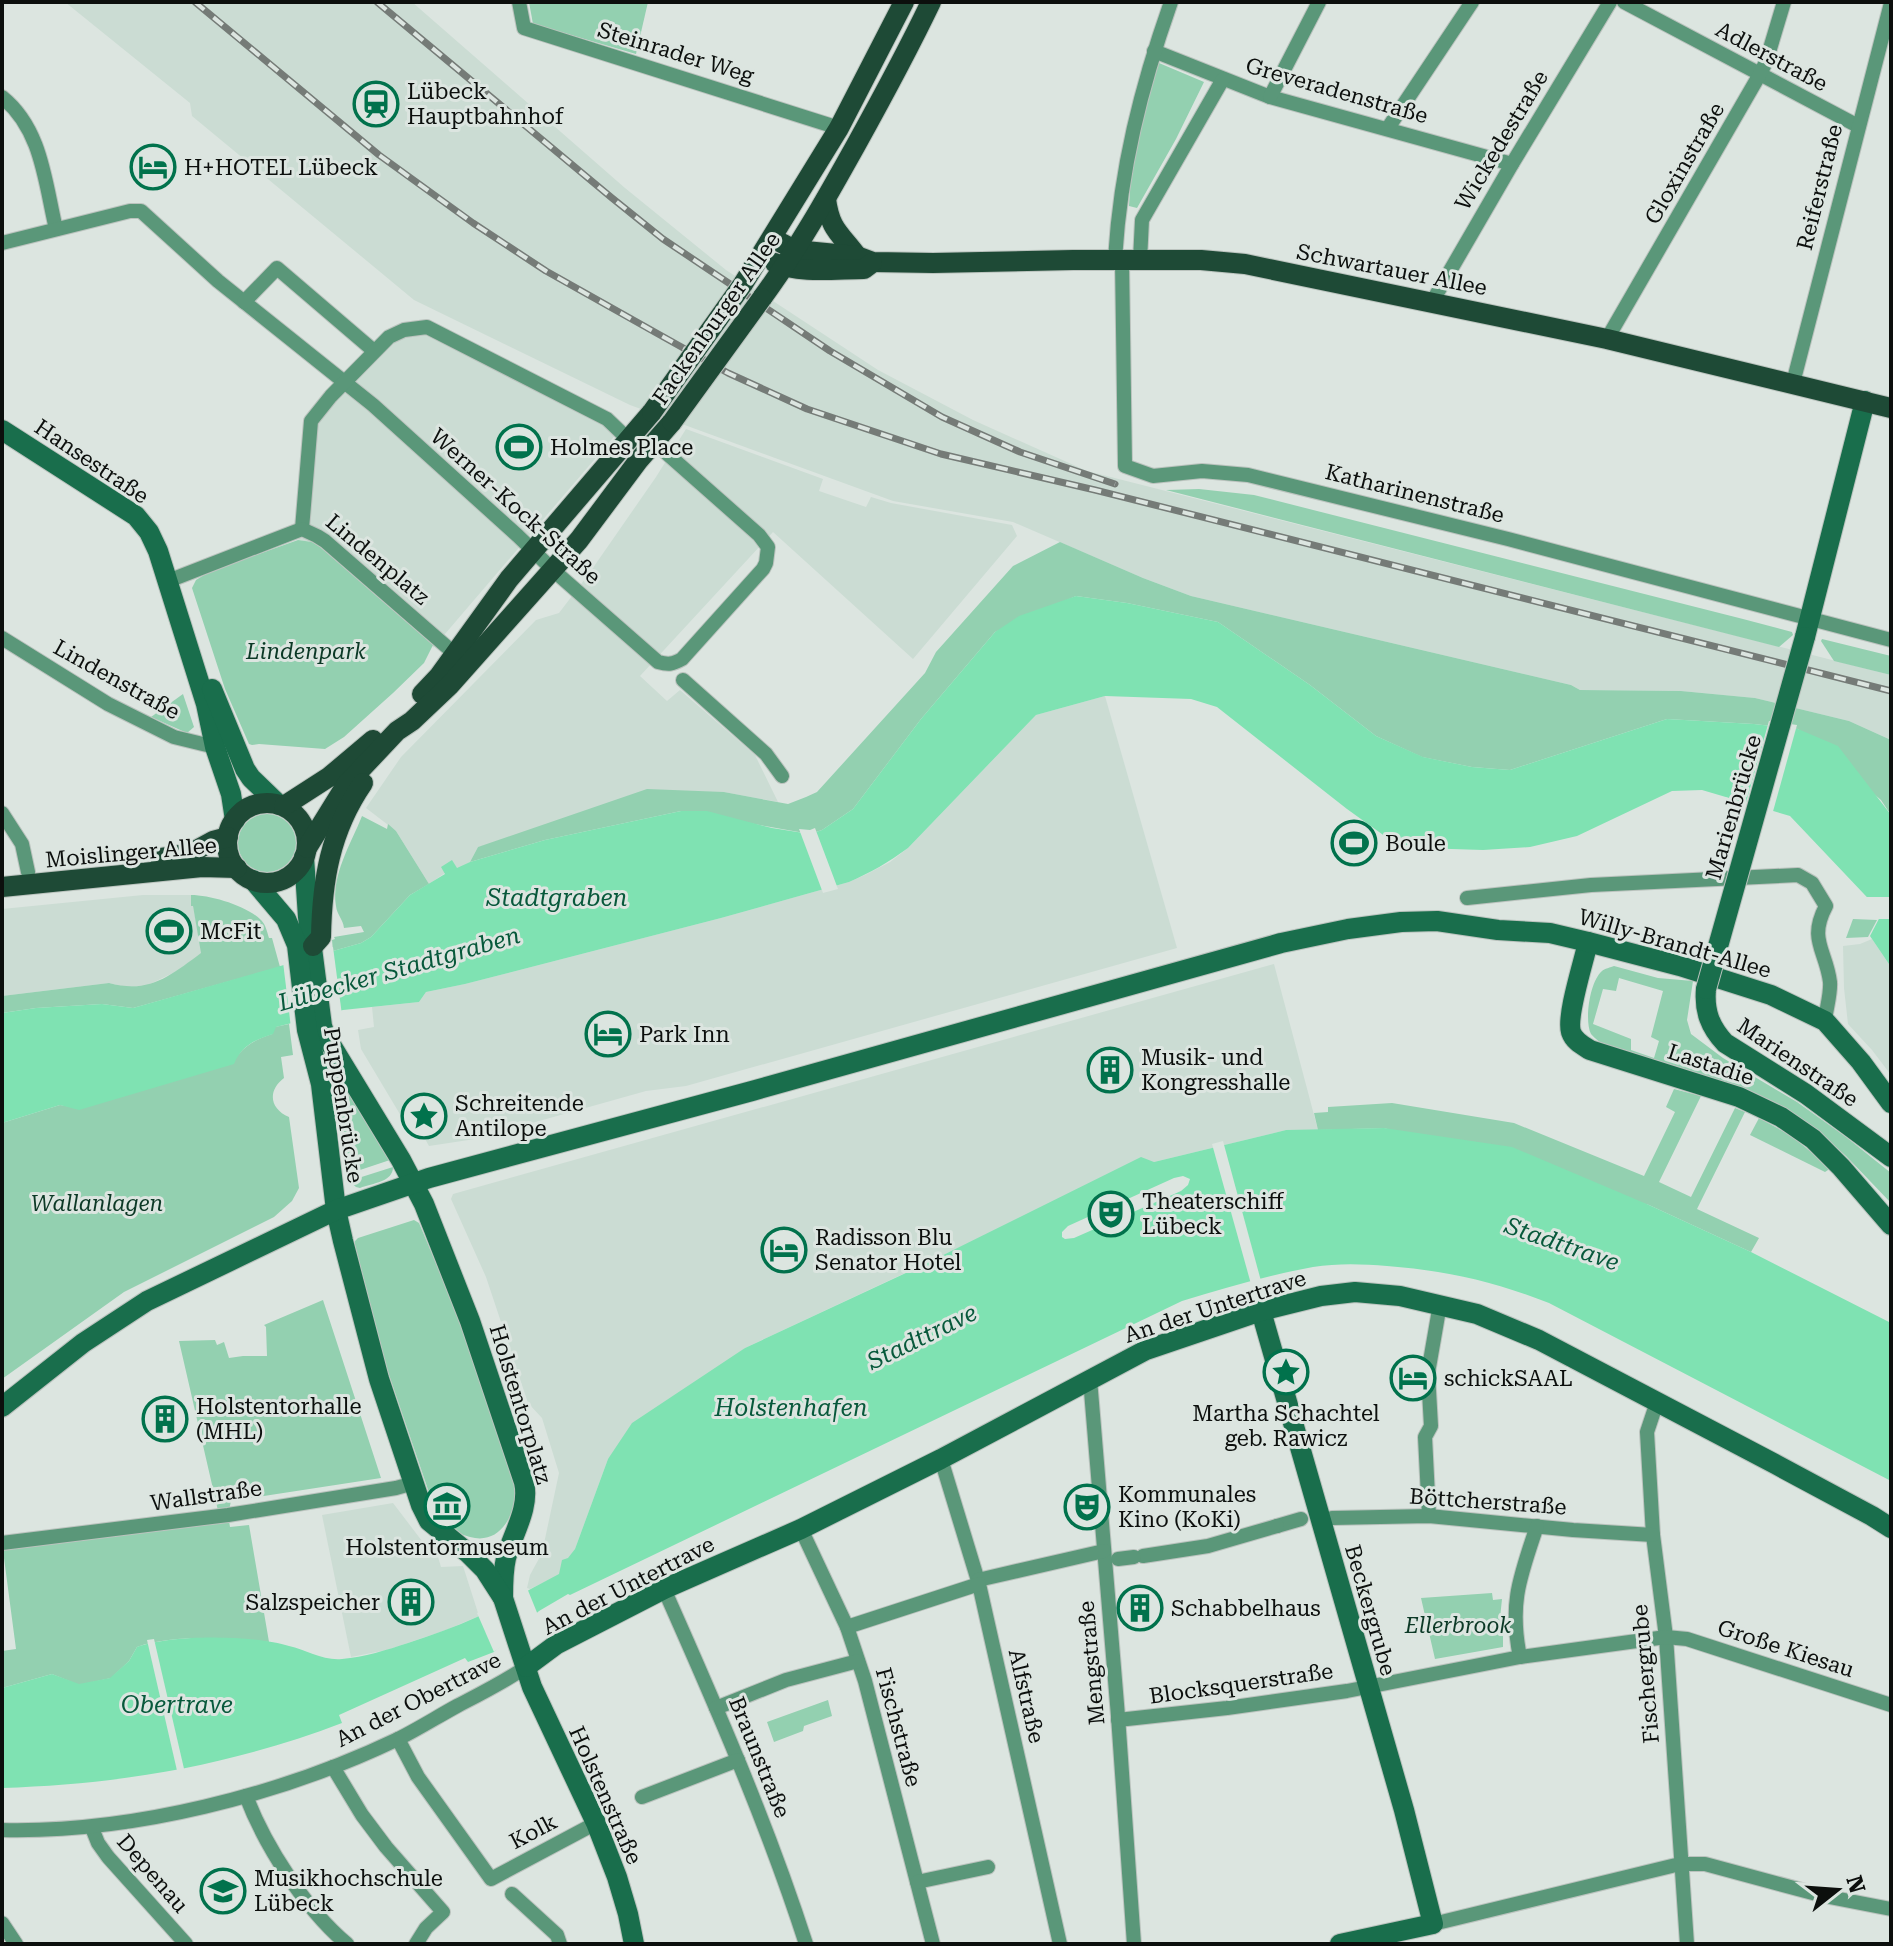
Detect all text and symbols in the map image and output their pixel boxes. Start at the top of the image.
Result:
street label: Steinrader Weg [595,17,757,88]
street label: Adlerstraße [1712,17,1832,96]
street label: Greveradenstraße [1243,53,1431,128]
street label: Wickedestraße [1450,66,1553,215]
place label: Lübeck Hauptbahnhof [407,79,565,129]
station icon: Lübeck Hauptbahnhof [352,80,400,128]
street label: Gloxinstraße [1640,98,1729,228]
street label: Reiferstraße [1792,122,1847,253]
hotel icon: H+HOTEL Lübeck [129,143,177,191]
place label: H+HOTEL Lübeck [184,155,378,180]
street label: Fackenburger Allee [648,227,785,409]
street label: Schwartauer Allee [1295,239,1489,300]
street label: Hansestraße [30,414,153,509]
street label: Werner-Kock-Straße [425,423,606,589]
sports icon: Holmes Place [495,423,543,471]
place label: Holmes Place [550,435,693,460]
street label: Katharinenstraße [1323,459,1507,528]
street label: Lindenplatz [321,509,434,610]
street label: Lindenstraße [49,634,184,724]
park label: Lindenpark [245,639,366,664]
street label: Marienbrücke [1701,732,1766,882]
sports icon: Boule [1330,819,1378,867]
place label: Boule [1385,831,1446,856]
street label: Moislinger Allee [44,833,218,872]
water label: Stadtgraben [486,884,627,912]
street label: Willy-Brandt-Allee [1576,904,1774,983]
sports icon: McFit [145,907,193,955]
place label: McFit [200,919,261,944]
water label: Lübecker Stadtgraben [274,921,523,1017]
hotel icon: Park Inn [584,1010,632,1058]
street label: Marienstraße [1733,1013,1863,1112]
place label: Park Inn [639,1022,730,1047]
street label: Puppenbrücke [319,1025,368,1185]
street label: Lastadie [1665,1039,1757,1090]
place label: Musik- und Kongresshalle [1141,1045,1290,1095]
building icon: Musik- und Kongresshalle [1086,1046,1134,1094]
place label: Schreitende Antilope [455,1091,584,1141]
place icon: Schreitende Antilope [400,1092,448,1140]
place label: Theaterschiff Lübeck [1142,1189,1285,1239]
theatre icon: Theaterschiff Lübeck [1087,1190,1135,1238]
park label: Wallanlagen [31,1191,163,1216]
water label: Stadttrave [1500,1211,1623,1277]
place label: Radisson Blu Senator Hotel [815,1225,962,1275]
hotel icon: Radisson Blu Senator Hotel [760,1226,808,1274]
street label: An der Untertrave [1121,1265,1309,1348]
water label: Stadttrave [862,1298,981,1376]
street label: Holstentorplatz [484,1321,557,1487]
place icon: Martha Schachtel geb. Rawicz [1262,1348,1310,1396]
hotel icon: schickSAAL [1389,1354,1437,1402]
place label: schickSAAL [1444,1366,1573,1391]
place label: Holstentorhalle (MHL) [196,1394,361,1444]
water label: Holstenhafen [713,1394,868,1422]
building icon: Holstentorhalle (MHL) [141,1395,189,1443]
place label: Martha Schachtel geb. Rawicz [1192,1401,1380,1451]
street label: Wallstraße [149,1475,263,1516]
museum icon: Holstentormuseum [423,1482,471,1530]
place label: Kommunales Kino (KoKi) [1118,1482,1256,1532]
theatre icon: Kommunales Kino (KoKi) [1063,1483,1111,1531]
street label: Böttcherstraße [1408,1484,1567,1519]
street label: An der Untertrave [538,1531,718,1640]
place label: Holstentormuseum [345,1535,549,1560]
street label: Beckergrube [1340,1542,1401,1678]
building icon: Salzspeicher [387,1578,435,1626]
building icon: Schabbelhaus [1116,1584,1164,1632]
place label: Salzspeicher [245,1590,380,1615]
place label: Schabbelhaus [1171,1596,1321,1621]
street label: Mengstraße [1074,1600,1109,1726]
street label: Fischergrube [1627,1603,1664,1745]
park label: Ellerbrook [1404,1613,1511,1638]
street label: Große Kiesau [1715,1615,1857,1682]
street label: Alfstraße [1004,1646,1050,1746]
street label: An der Obertrave [332,1647,505,1752]
street label: Blocksquerstraße [1148,1658,1335,1709]
street label: Fischstraße [871,1665,926,1789]
water label: Obertrave [121,1691,233,1719]
street label: Braunstraße [724,1693,795,1821]
street label: Holstenstraße [564,1722,647,1868]
street label: Kolk [505,1809,561,1854]
street label: Depenau [112,1829,194,1918]
north arrow [1797,1850,1877,1930]
place label: Musikhochschule Lübeck [254,1866,443,1916]
school or university icon: Musikhochschule Lübeck [199,1867,247,1915]
text: N [1841,1873,1870,1896]

